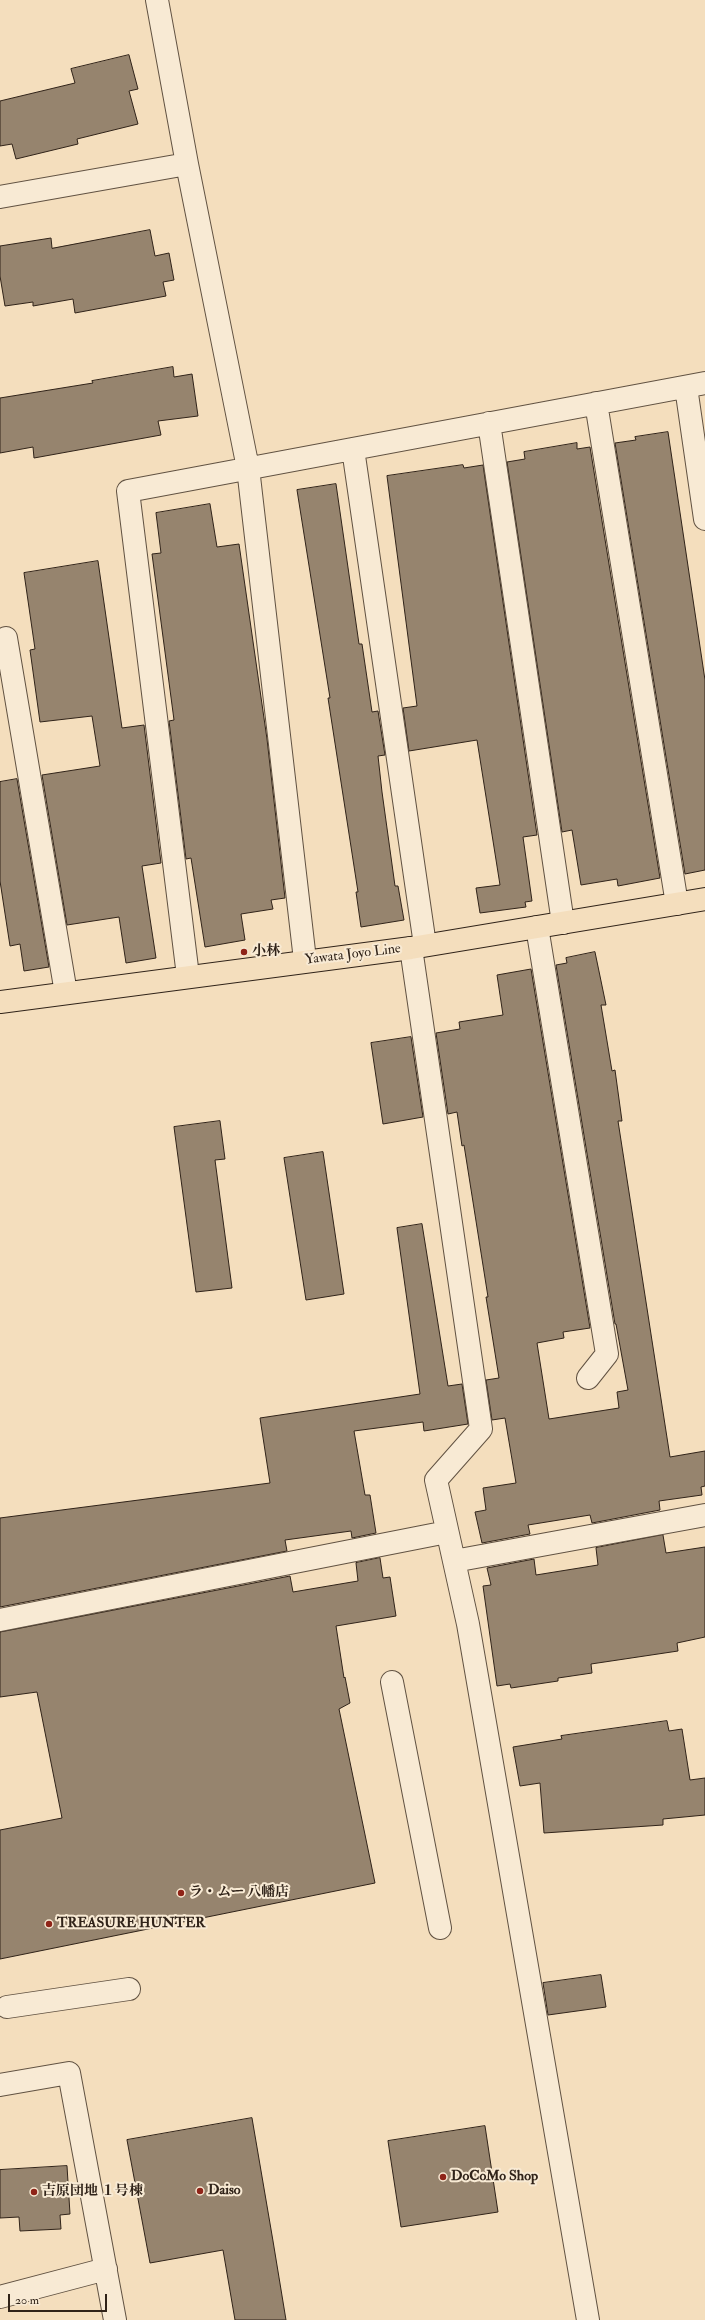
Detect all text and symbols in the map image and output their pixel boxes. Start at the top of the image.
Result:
street label: Yawata Joyo Line [304,941,402,969]
place label: 小林 [252,944,280,960]
marker: 小林 [239,947,249,957]
place label: ラ・ムー 八幡店 [189,1885,289,1901]
marker: ラ・ムー 八幡店 [176,1888,186,1898]
place label: TREASURE HUNTER [57,1916,205,1932]
marker: TREASURE HUNTER [44,1919,54,1929]
place label: DoCoMo Shop [451,2169,538,2185]
marker: DoCoMo Shop [438,2172,448,2182]
place label: Daiso [208,2183,240,2199]
place label: 吉原団地 １号棟 [42,2184,143,2200]
marker: Daiso [195,2186,205,2196]
marker: 吉原団地 １号棟 [29,2187,39,2197]
scale bar [10,2286,109,2312]
text: 20 m [15,2293,39,2308]

